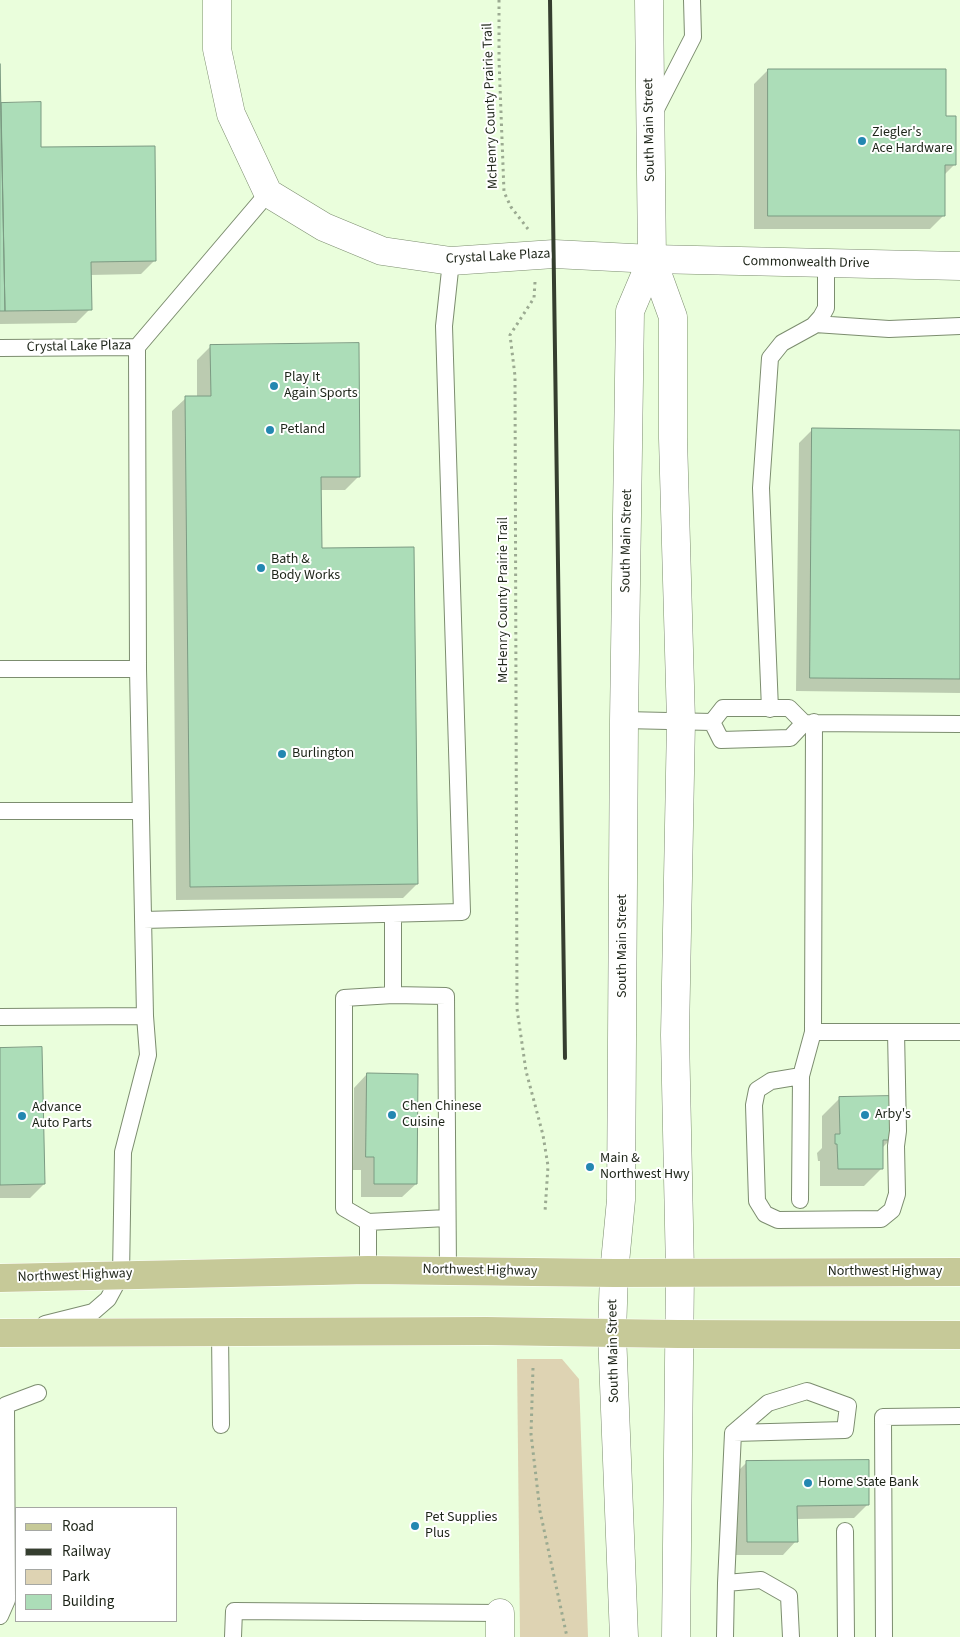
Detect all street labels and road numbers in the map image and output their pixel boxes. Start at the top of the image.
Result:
street label: McHenry County Prairie Trail [480,23,502,189]
street label: South Main Street [641,78,659,182]
street label: Crystal Lake Plaza [445,246,551,268]
street label: Commonwealth Drive [742,253,870,273]
street label: Crystal Lake Plaza [27,338,131,356]
street label: South Main Street [618,489,636,593]
street label: McHenry County Prairie Trail [496,517,512,683]
street label: South Main Street [615,894,631,998]
street label: Northwest Highway [423,1262,537,1280]
street label: Northwest Highway [828,1264,942,1280]
street label: Northwest Highway [17,1266,133,1286]
street label: South Main Street [605,1299,623,1403]

